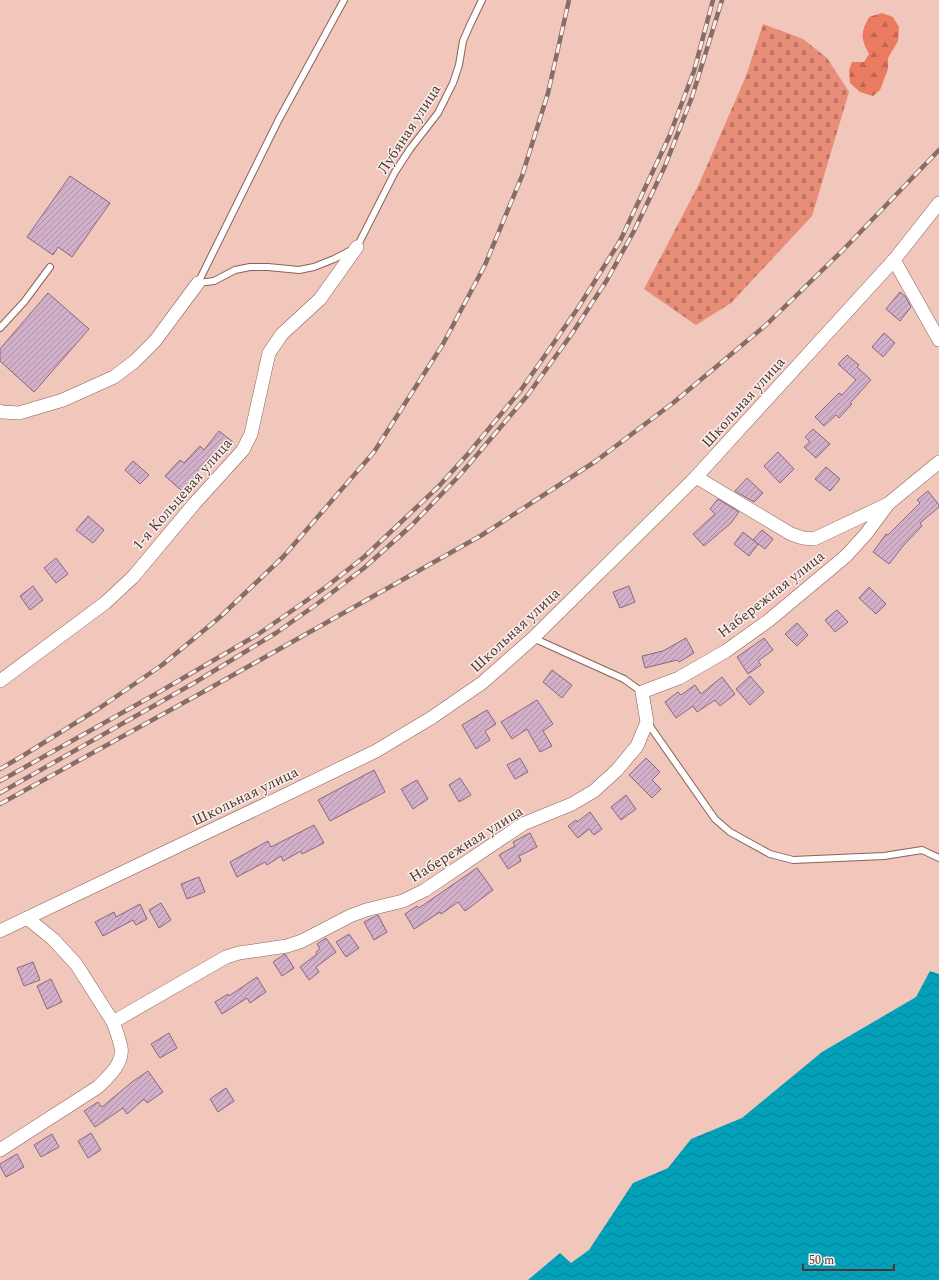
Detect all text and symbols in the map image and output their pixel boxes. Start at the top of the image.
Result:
street label: Лубяная улица [372,79,447,179]
street label: Школьная улица [696,351,791,453]
street label: 1-я Кольцевая улица [127,432,238,556]
street label: Набережная улица [713,545,830,644]
street label: Школьная улица [465,582,566,678]
street label: Школьная улица [188,760,303,832]
street label: Набережная улица [405,800,528,889]
scale bar [803,1246,894,1272]
text: 50 m [809,1251,834,1270]

